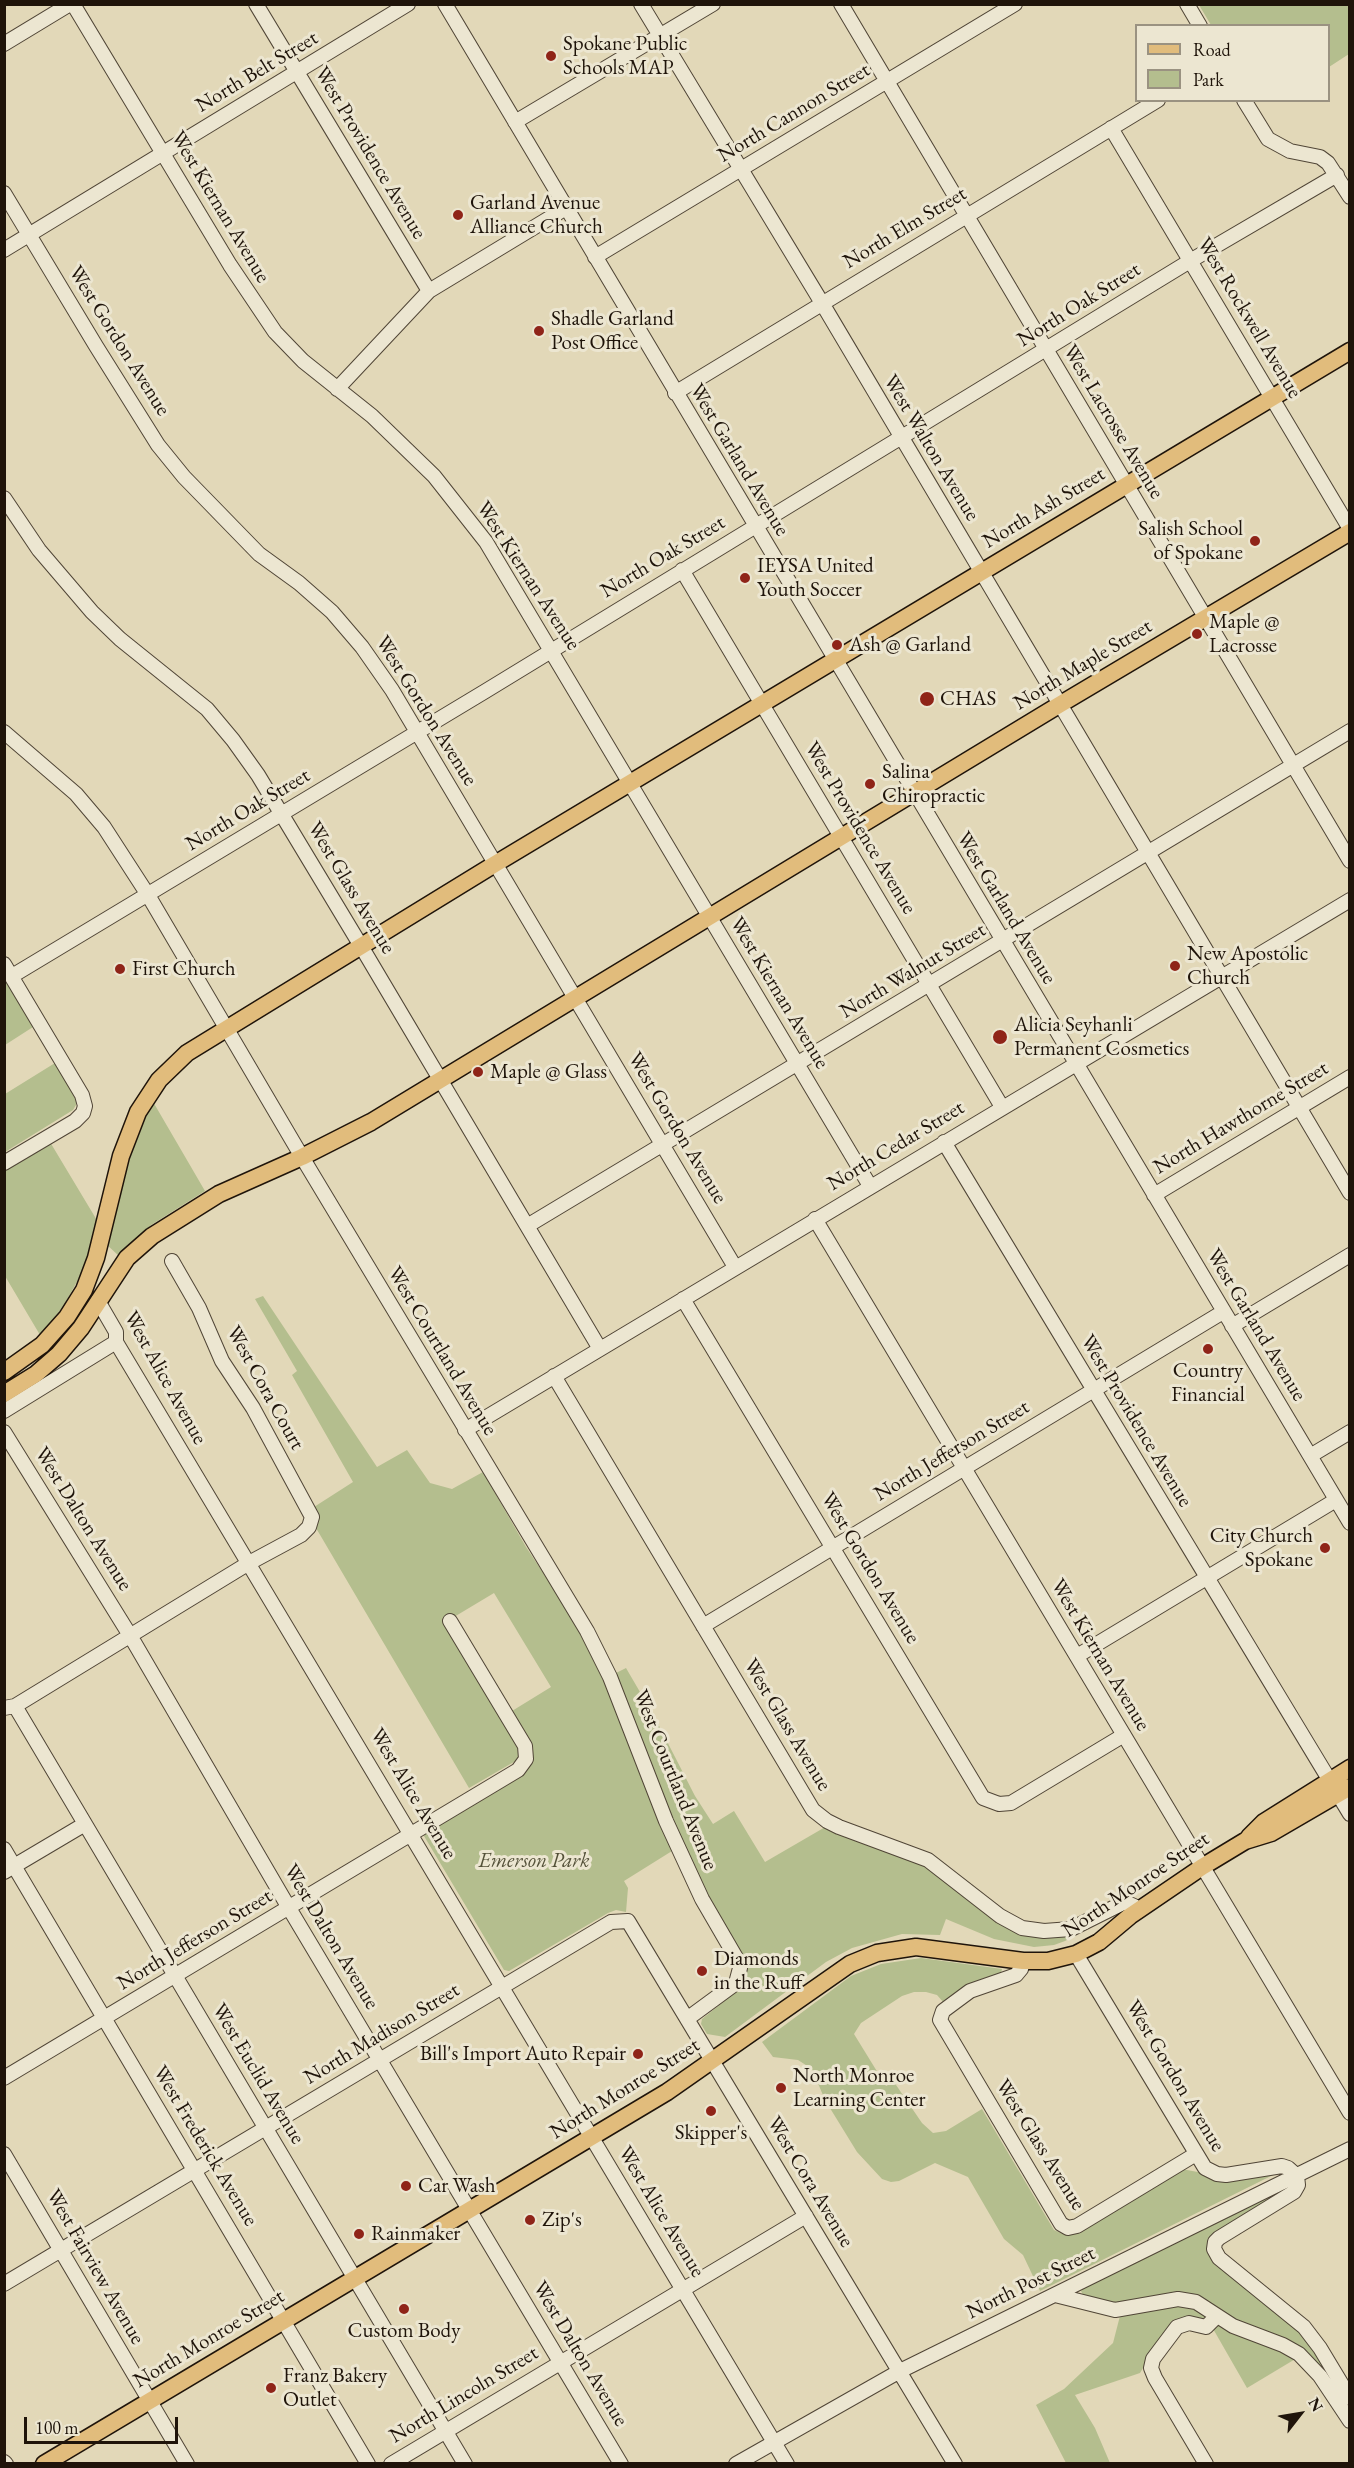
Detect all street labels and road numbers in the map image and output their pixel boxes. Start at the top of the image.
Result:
street label: North Belt Street [191,26,323,118]
street label: North Cannon Street [713,58,875,168]
street label: West Providence Avenue [309,62,431,244]
street label: West Kiernan Avenue [165,127,275,287]
street label: North Elm Street [839,181,971,275]
street label: West Rockwell Avenue [1191,233,1307,403]
street label: North Oak Street [1013,257,1145,353]
street label: West Gordon Avenue [63,261,175,421]
street label: West Lacrosse Avenue [1057,340,1169,504]
street label: West Walton Avenue [877,370,985,526]
street label: West Garland Avenue [684,379,794,541]
street label: North Ash Street [978,462,1110,554]
street label: West Kiernan Avenue [470,497,586,655]
street label: North Oak Street [596,510,730,604]
street label: North Maple Street [1009,614,1157,716]
street label: West Gordon Avenue [370,631,482,791]
street label: West Providence Avenue [799,737,921,919]
street label: North Oak Street [181,763,315,857]
street label: West Glass Avenue [302,817,400,959]
street label: West Garland Avenue [951,827,1061,989]
street label: West Kiernan Avenue [724,913,834,1073]
street label: North Walnut Street [836,918,990,1024]
street label: West Gordon Avenue [622,1048,732,1208]
street label: North Hawthorne Street [1149,1056,1333,1180]
street label: North Cedar Street [823,1095,969,1197]
street label: West Garland Avenue [1201,1244,1311,1406]
street label: West Courtland Avenue [382,1262,502,1440]
street label: West Alice Avenue [118,1307,212,1449]
street label: West Cora Court [221,1322,309,1454]
street label: West Providence Avenue [1075,1330,1197,1512]
street label: North Jefferson Street [870,1395,1034,1507]
street label: West Dalton Avenue [29,1442,137,1596]
street label: West Gordon Avenue [815,1488,925,1648]
street label: West Kiernan Avenue [1045,1575,1155,1735]
street label: West Glass Avenue [738,1654,836,1796]
street label: West Courtland Avenue [627,1686,723,1874]
street label: West Alice Avenue [364,1724,462,1864]
street label: North Monroe Street [1058,1827,1214,1943]
street label: West Dalton Avenue [278,1860,384,2014]
street label: North Jefferson Street [113,1884,277,1996]
street label: North Madison Street [300,1978,464,2090]
street label: West Gordon Avenue [1120,1996,1230,2156]
street label: West Euclid Avenue [206,1999,310,2149]
street label: North Monroe Street [546,2033,704,2145]
street label: West Frederick Avenue [147,2061,263,2231]
street label: West Glass Avenue [990,2075,1090,2215]
street label: West Cora Avenue [761,2112,859,2252]
street label: West Alice Avenue [612,2142,710,2282]
street label: West Fairview Avenue [40,2185,150,2349]
street label: North Post Street [962,2241,1100,2325]
street label: West Dalton Avenue [527,2277,633,2431]
street label: North Monroe Street [129,2284,289,2394]
street label: North Lincoln Street [385,2341,543,2449]

